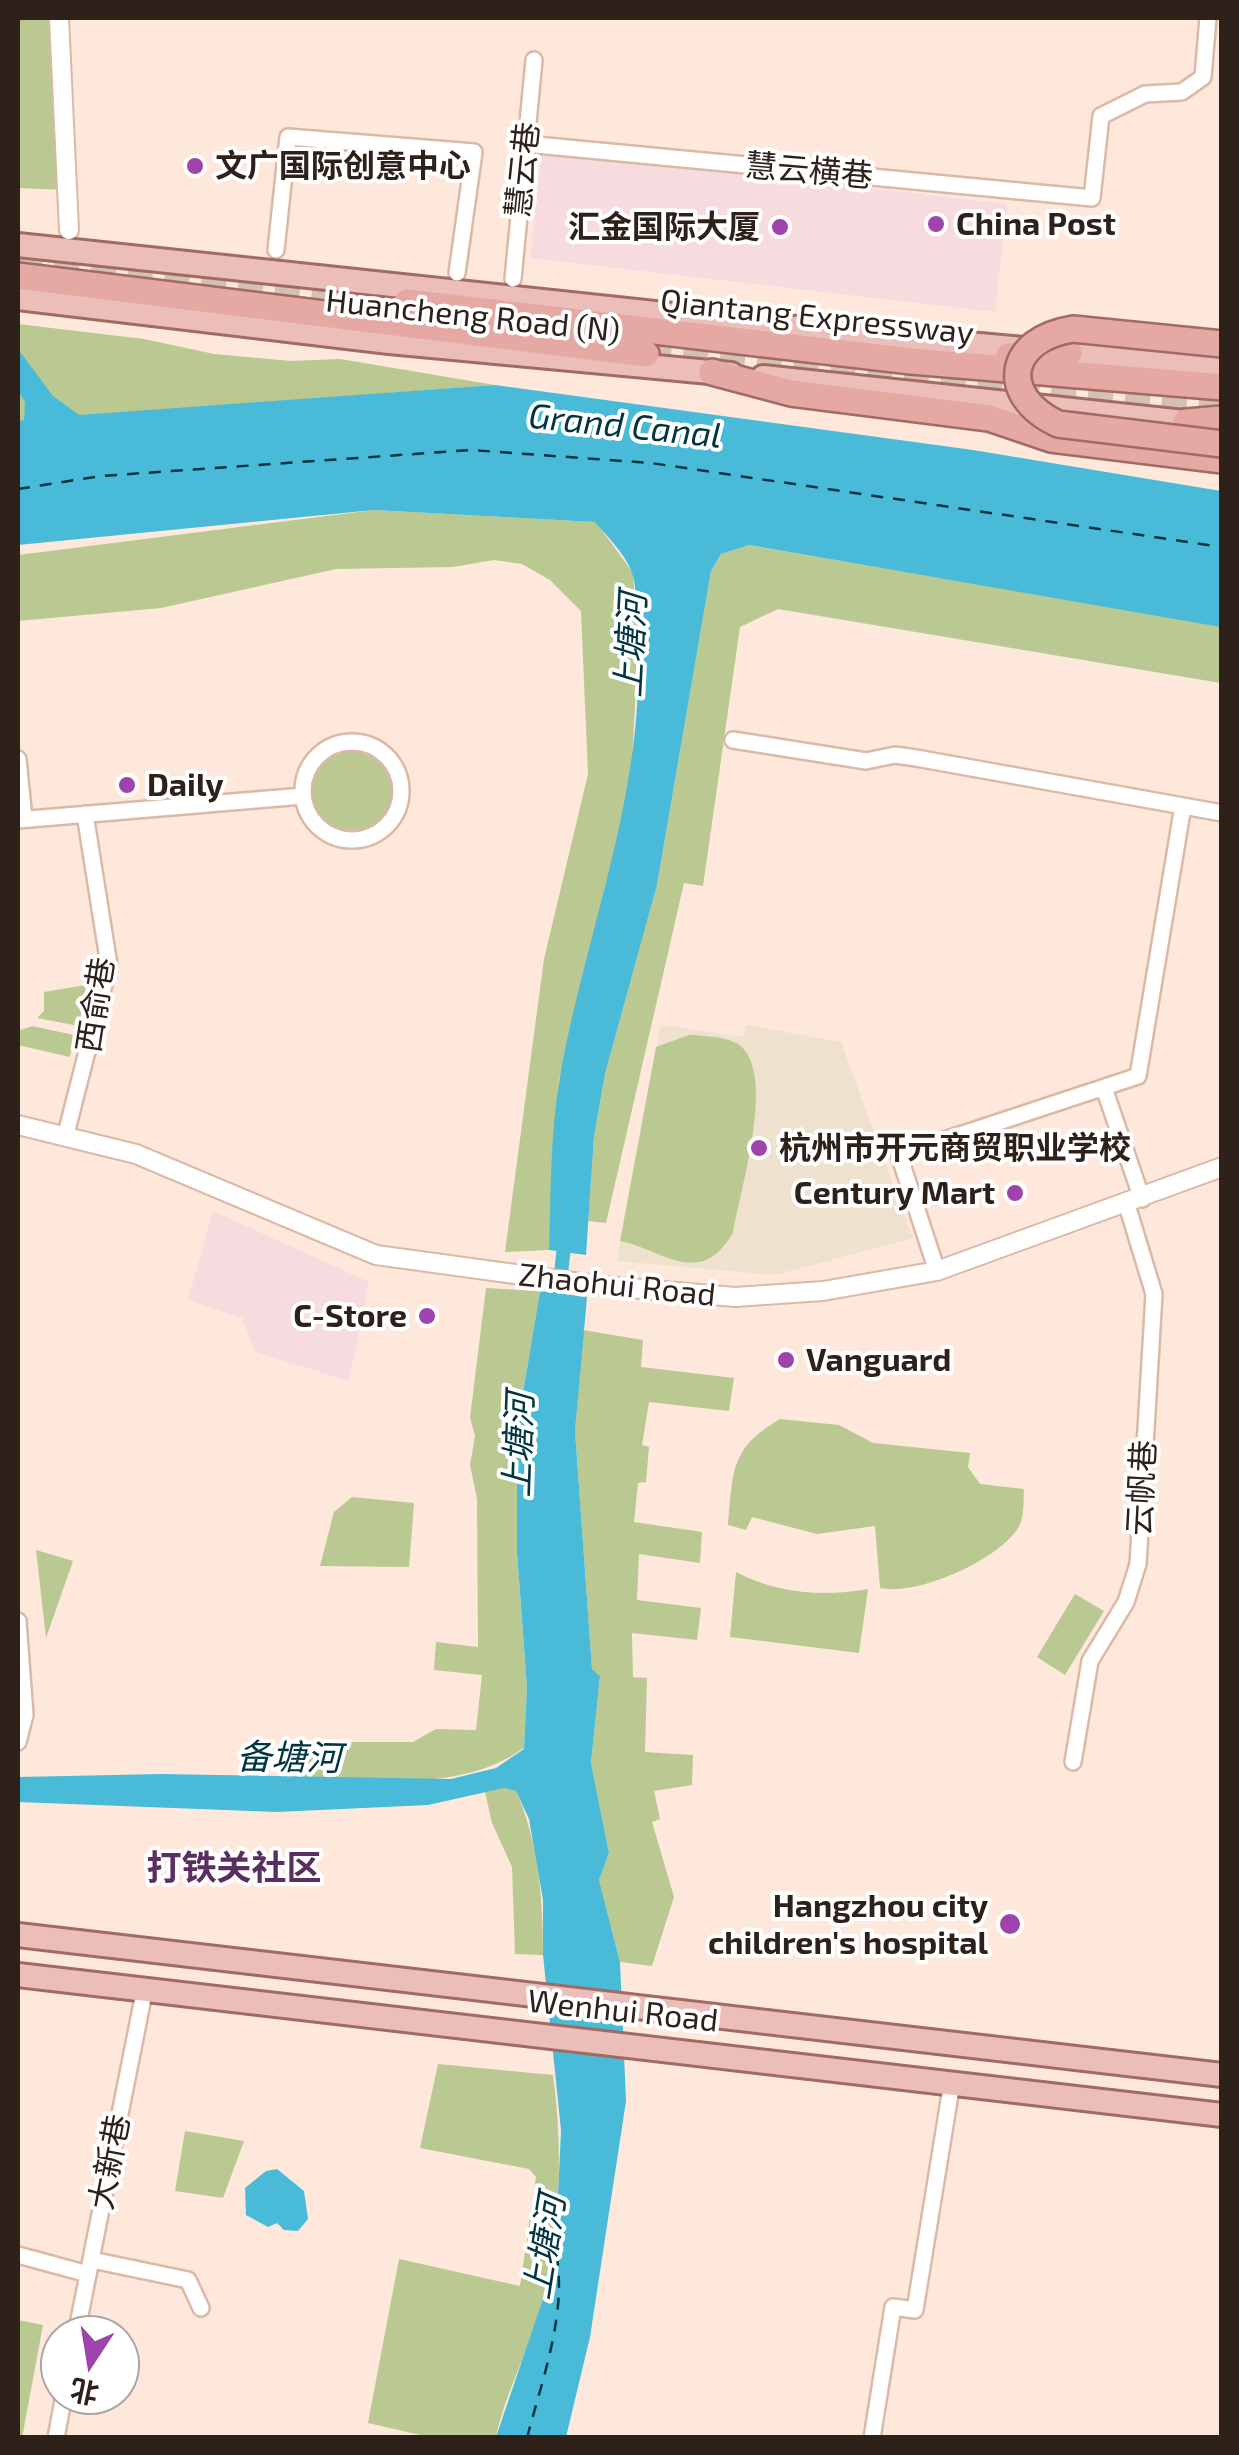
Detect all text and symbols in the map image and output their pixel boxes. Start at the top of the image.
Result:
street label: 慧云巷 [499,120,547,220]
street label: 慧云横巷 [744,146,874,196]
place label: 文广国际创意中心 [215,147,471,185]
marker: 文广国际创意中心 [184,155,206,177]
place label: China Post [956,205,1116,243]
place label: 汇金国际大厦 [568,208,760,246]
marker: China Post [925,213,947,235]
marker: 汇金国际大厦 [769,216,791,238]
street label: Huancheng Road (N) [324,281,622,351]
street label: Qiantang Expressway [658,281,976,353]
water label: Grand Canal [526,395,724,457]
water label: 上塘河 [607,591,655,699]
place label: Daily [147,766,224,804]
marker: Daily [116,774,138,796]
street label: 西俞巷 [70,955,122,1055]
place label: 杭州市开元商贸职业学校 [779,1129,1131,1167]
marker: 杭州市开元商贸职业学校 [748,1137,770,1159]
place label: Century Mart [794,1174,995,1212]
marker: Century Mart [1004,1182,1026,1204]
street label: Zhaohui Road [517,1256,717,1314]
place label: C-Store [293,1297,407,1335]
marker: C-Store [416,1305,438,1327]
place label: Vanguard [806,1341,951,1379]
marker: Vanguard [775,1349,797,1371]
water label: 上塘河 [496,1392,542,1498]
street label: 云帆巷 [1120,1439,1164,1537]
water label: 备塘河 [236,1736,342,1780]
district label: 打铁关社区 [147,1847,321,1889]
place label: Hangzhou city children's hospital [708,1887,988,1962]
marker: Hangzhou city children's hospital [997,1911,1023,1937]
street label: Wenhui Road [526,1982,720,2040]
street label: 大新巷 [82,2111,138,2213]
water label: 上塘河 [516,2192,574,2302]
north arrow [40,2315,140,2415]
text: 北 [67,2373,101,2412]

